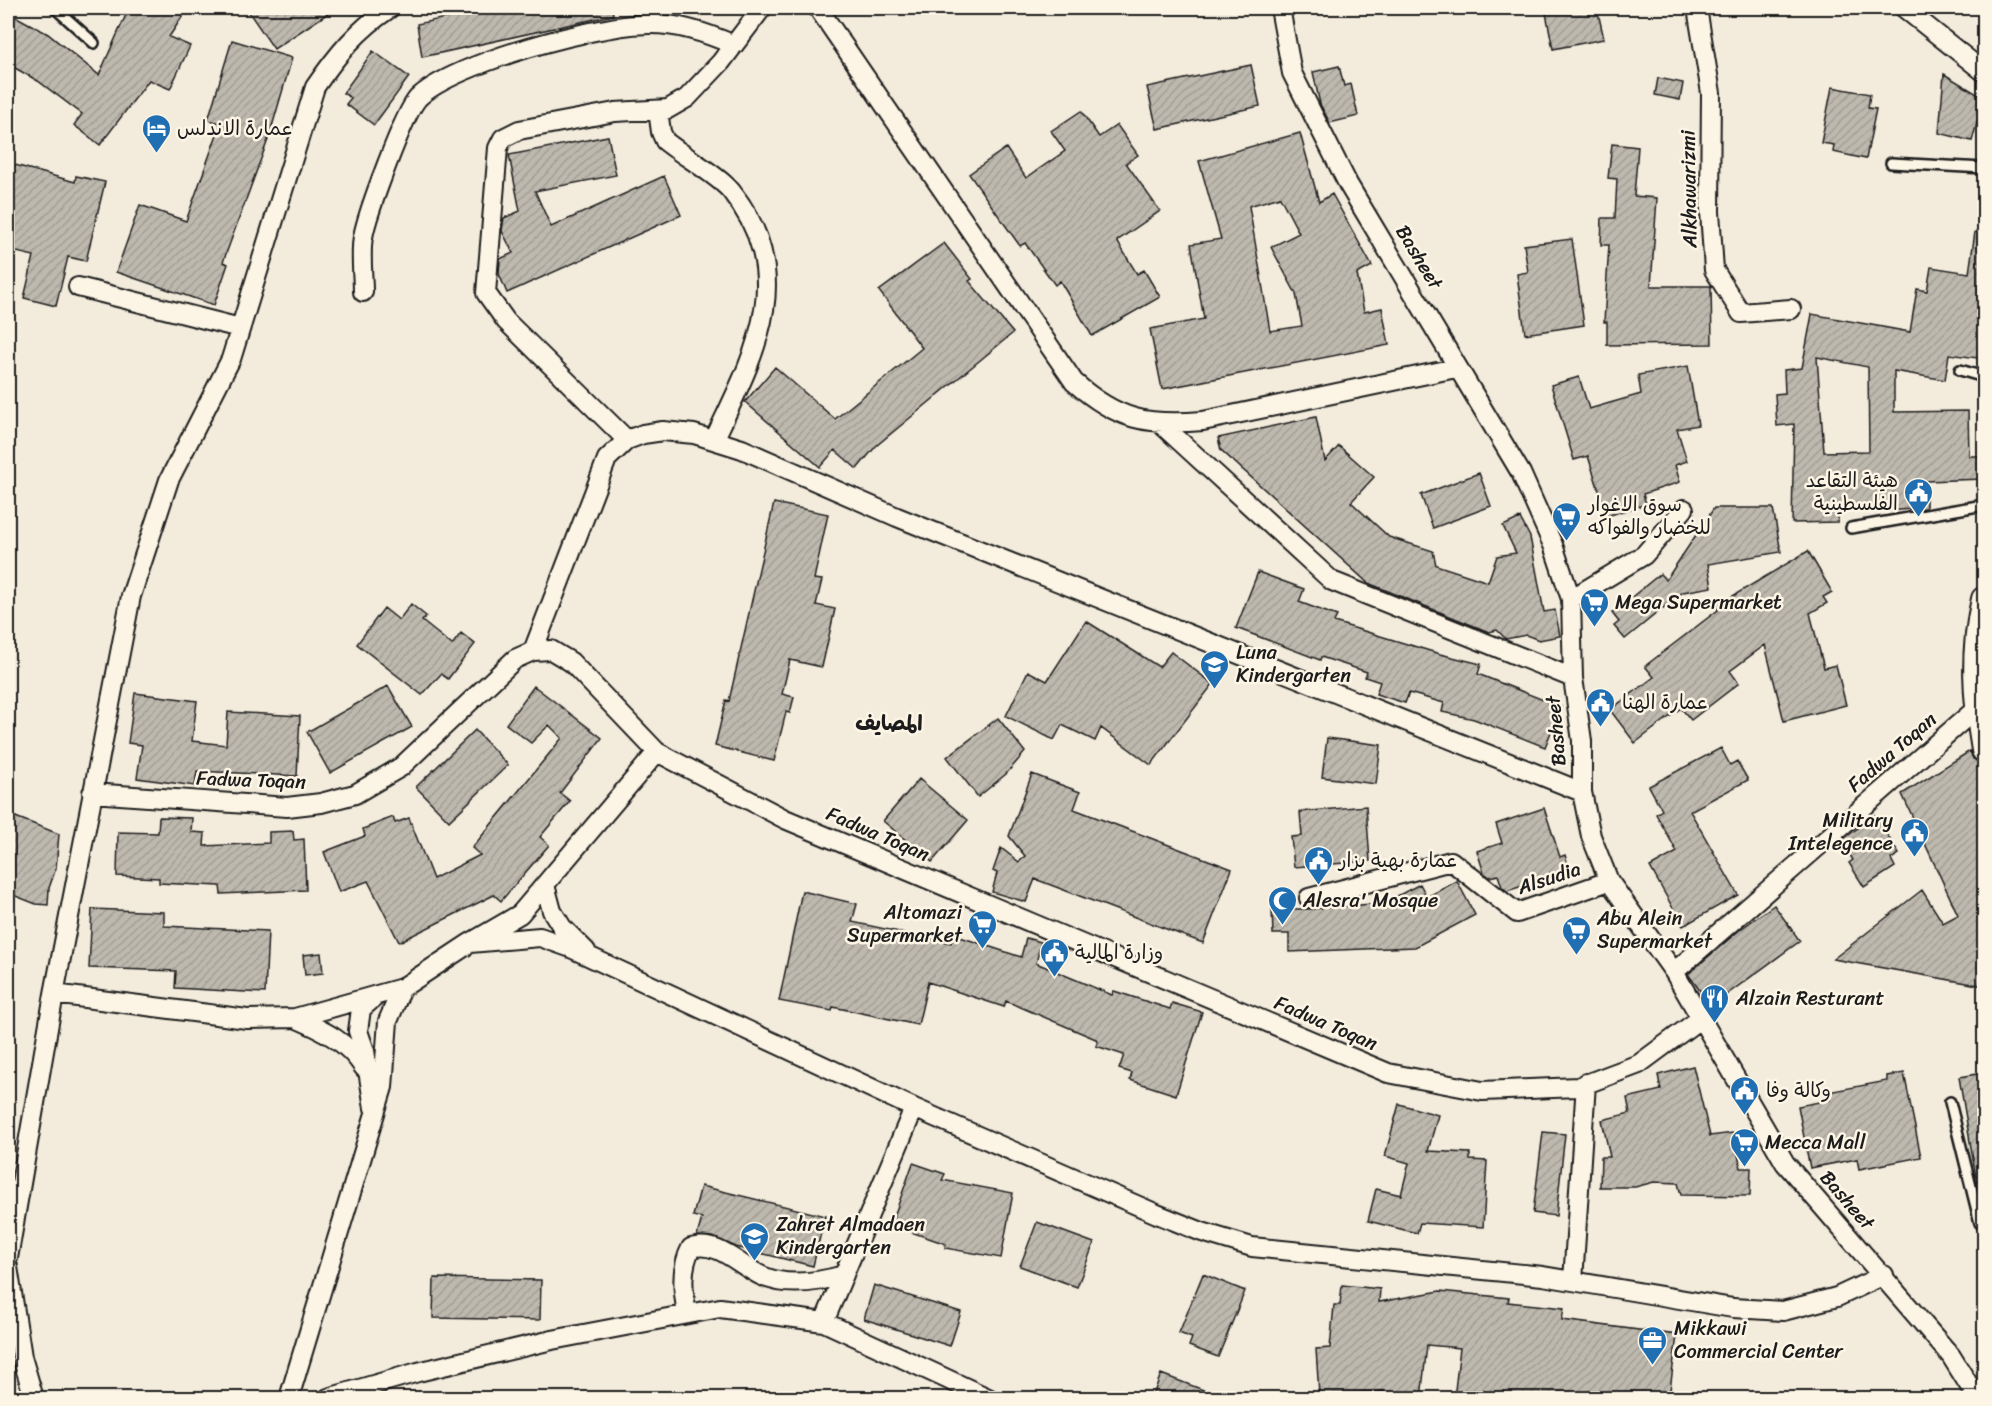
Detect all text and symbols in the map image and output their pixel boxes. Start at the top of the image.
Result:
place label: عمارة الاندلس [177,111,293,146]
hotel icon: عمارة الاندلس [140,112,172,154]
street label: Alkhawarizmi [1670,128,1708,249]
street label: Basheet [1386,218,1453,297]
place label: هيئة التقاعد الفلسطينية [1806,463,1898,521]
public building icon: هيئة التقاعد الفلسطينية [1903,476,1935,518]
place label: سوق الاغوار للخضار والفواكه [1586,487,1711,545]
supermarket icon: سوق الاغوار للخضار والفواكه [1551,500,1583,542]
place label: Mega Supermarket [1615,585,1782,620]
supermarket icon: Mega Supermarket [1578,586,1610,628]
place label: Luna Kindergarten [1236,635,1351,693]
school or university icon: Luna Kindergarten [1199,648,1231,690]
place label: عمارة الهنا [1622,685,1709,720]
public building icon: عمارة الهنا [1585,686,1617,728]
street label: Basheet [1535,694,1576,768]
street label: Fadwa Toqan [1839,703,1945,801]
district label: المصايف [855,704,923,742]
street label: Fadwa Toqan [196,761,307,799]
street label: Fadwa Toqan [821,796,936,872]
place label: Military Intelegence [1788,803,1894,861]
public building icon: Military Intelegence [1898,816,1930,858]
place label: عمارة بهية بزار [1337,843,1458,878]
public building icon: عمارة بهية بزار [1302,844,1334,886]
street label: Alsudia [1512,851,1585,905]
place label: Alesra' Mosque [1302,883,1438,918]
mosque icon: Alesra' Mosque [1266,884,1298,926]
place label: Altomazi Supermarket [847,895,963,953]
place label: Abu Alein Supermarket [1596,901,1713,959]
supermarket icon: Altomazi Supermarket [967,908,999,950]
supermarket icon: Abu Alein Supermarket [1560,914,1592,956]
place label: وزارة المالية [1075,935,1163,970]
public building icon: وزارة المالية [1038,936,1070,978]
place label: Alzain Resturant [1735,981,1884,1016]
restaurant icon: Alzain Resturant [1699,982,1731,1024]
street label: Fadwa Toqan [1269,985,1384,1061]
place label: وكالة وفا [1766,1073,1831,1108]
public building icon: وكالة وفا [1729,1074,1761,1116]
place label: Mecca Mall [1765,1125,1867,1160]
supermarket icon: Mecca Mall [1728,1126,1760,1168]
street label: Basheet [1811,1162,1884,1239]
place label: Zahret Almadaen Kindergarten [776,1207,925,1265]
school or university icon: Zahret Almadaen Kindergarten [739,1220,771,1262]
place label: Mikkawi Commercial Center [1674,1311,1844,1369]
office icon: Mikkawi Commercial Center [1637,1324,1669,1366]

